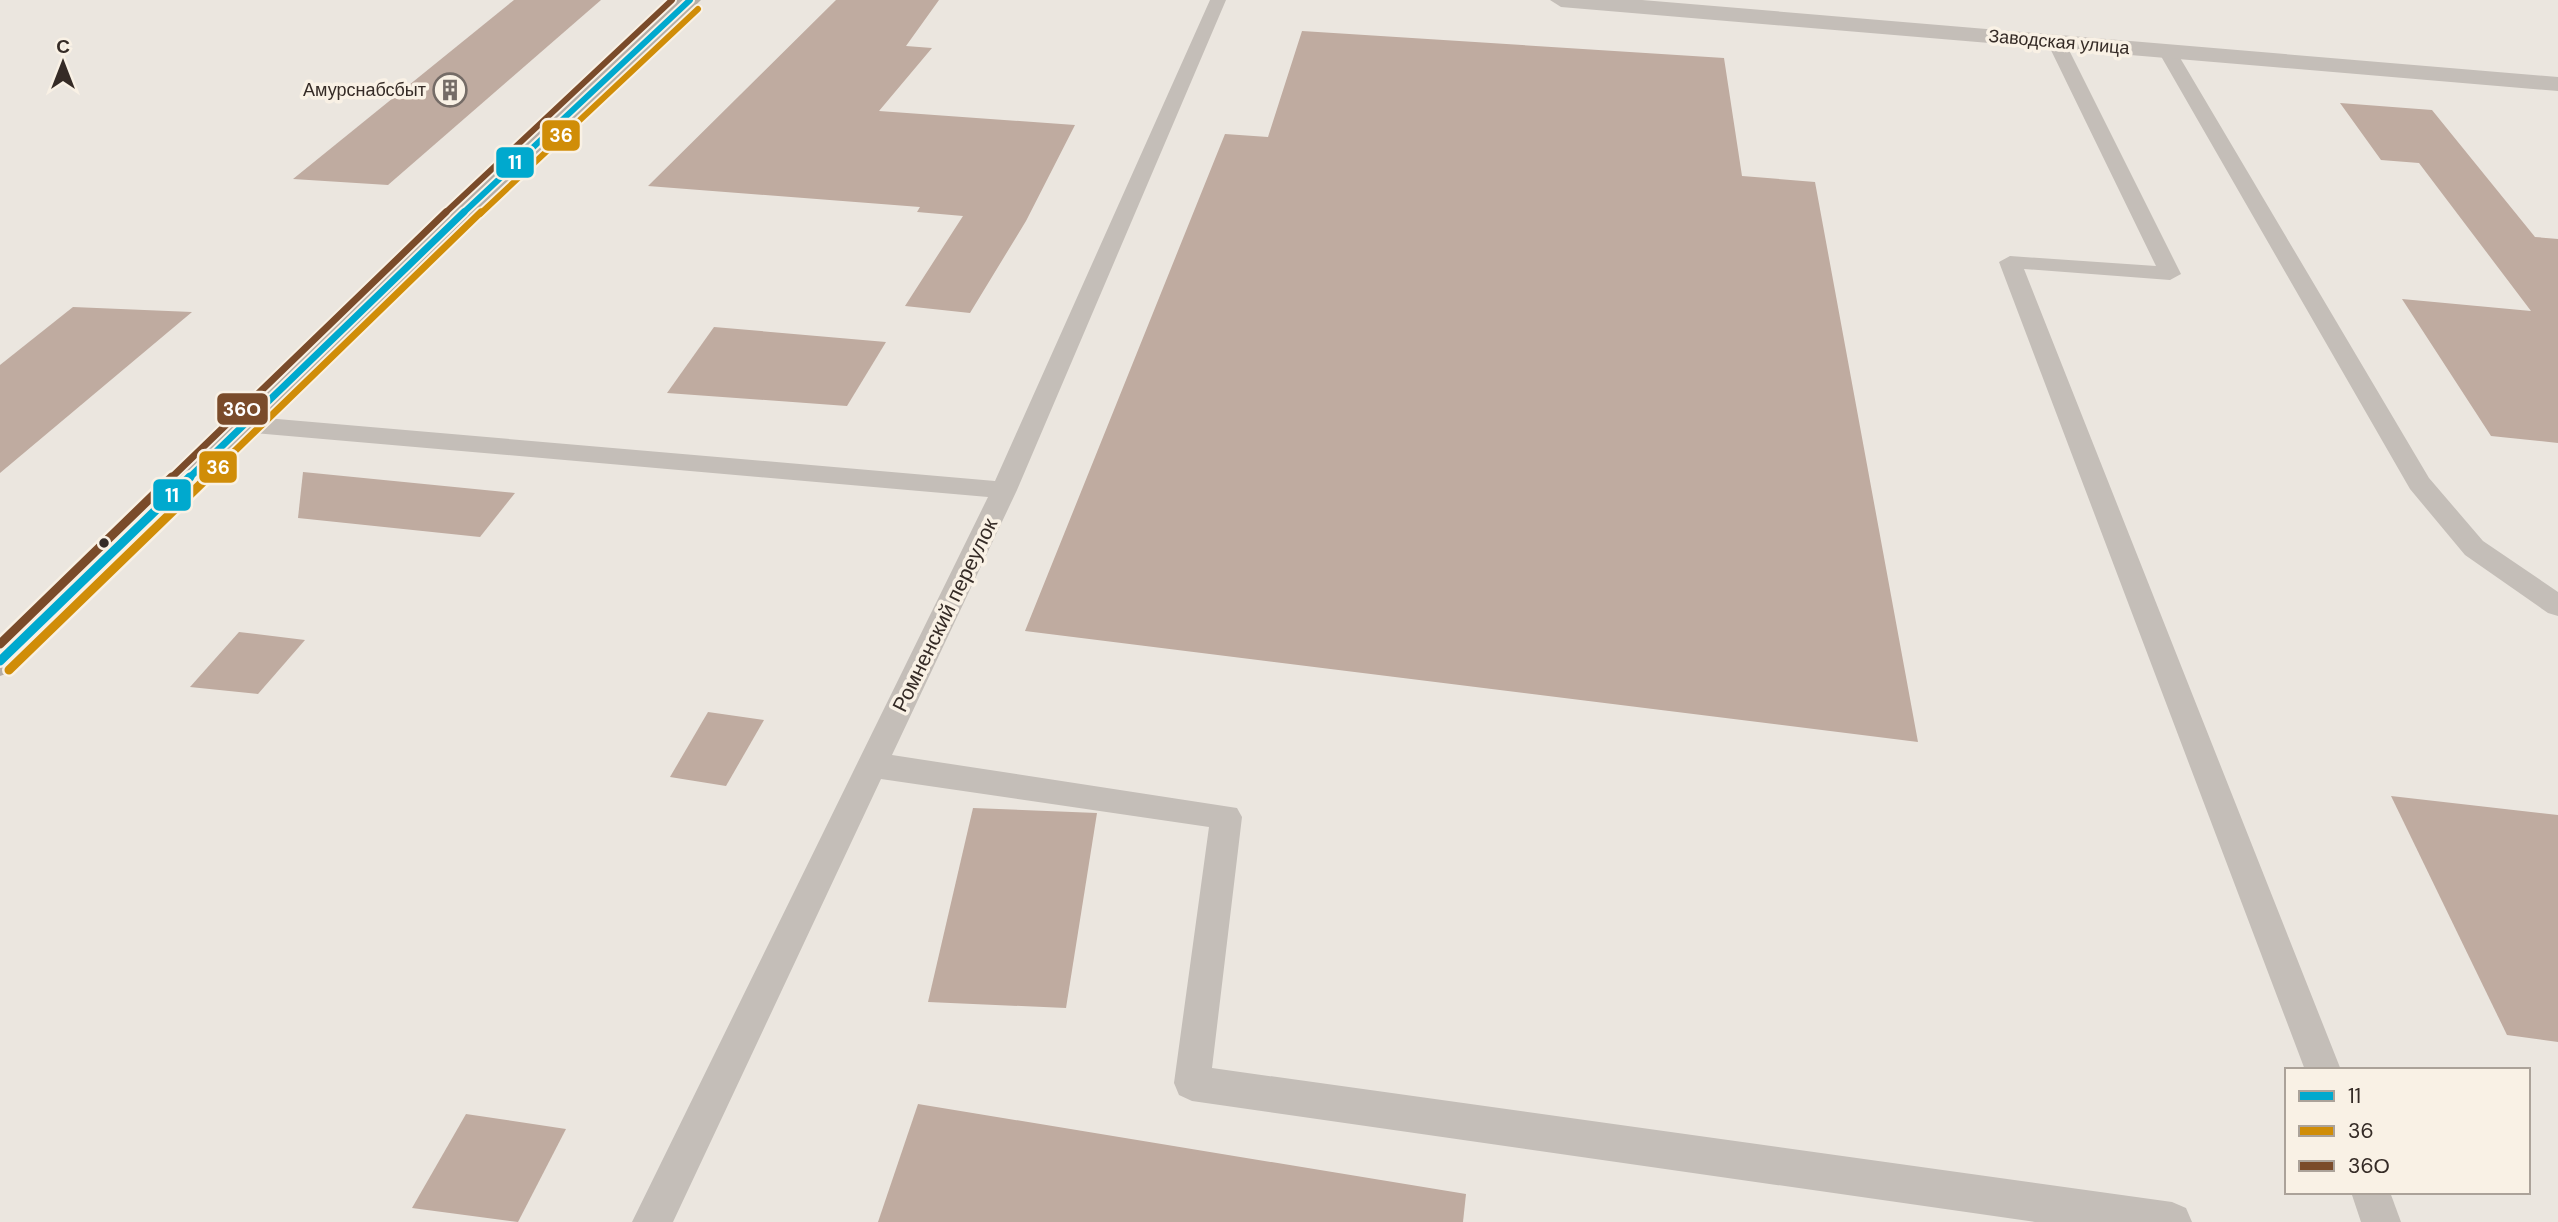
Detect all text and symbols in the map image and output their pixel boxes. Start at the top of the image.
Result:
street label: Заводская улица [1987,24,2132,60]
north arrow [28,28,98,98]
text: С [56,34,70,59]
building icon: Амурснабсбыт [431,71,469,109]
place label: Амурснабсбыт [303,78,426,102]
line badge: 36 [541,119,581,152]
text: 36 [549,123,573,148]
line badge: 11 [495,146,535,179]
text: 11 [508,150,522,175]
line badge: 36О [216,392,269,426]
text: 36О [223,397,261,422]
line badge: 36 [198,450,238,484]
text: 36 [206,455,230,480]
line badge: 11 [152,478,192,512]
text: 11 [165,483,179,508]
street label: Ромненский переулок [886,513,1004,717]
unlabelled marker [97,536,111,550]
legend [2285,1068,2530,1194]
text: 11 [2348,1082,2361,1110]
text: 36 [2348,1117,2374,1145]
text: 36О [2348,1152,2390,1180]

